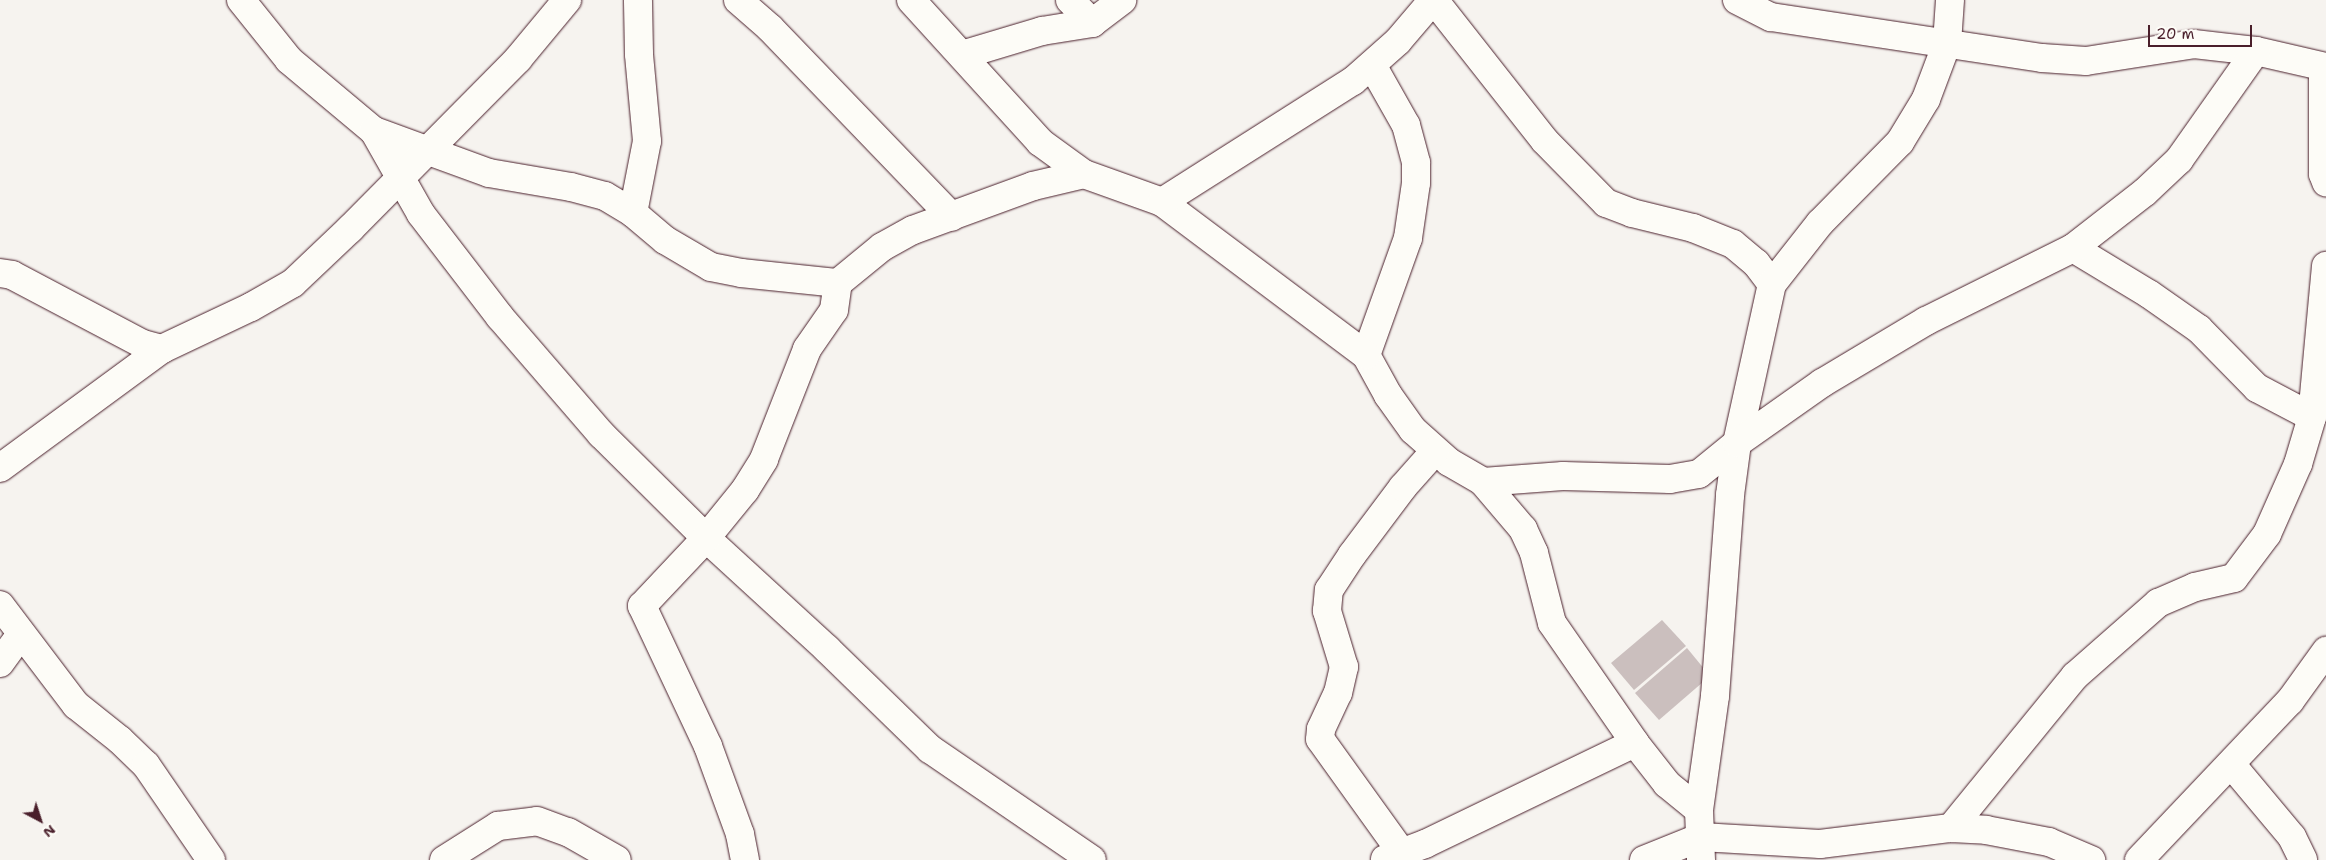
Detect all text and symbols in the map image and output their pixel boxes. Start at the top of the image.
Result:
scale bar [2151,15,2255,47]
text: 20 m [2156,24,2195,44]
north arrow [15,795,65,845]
text: N [40,821,60,842]

